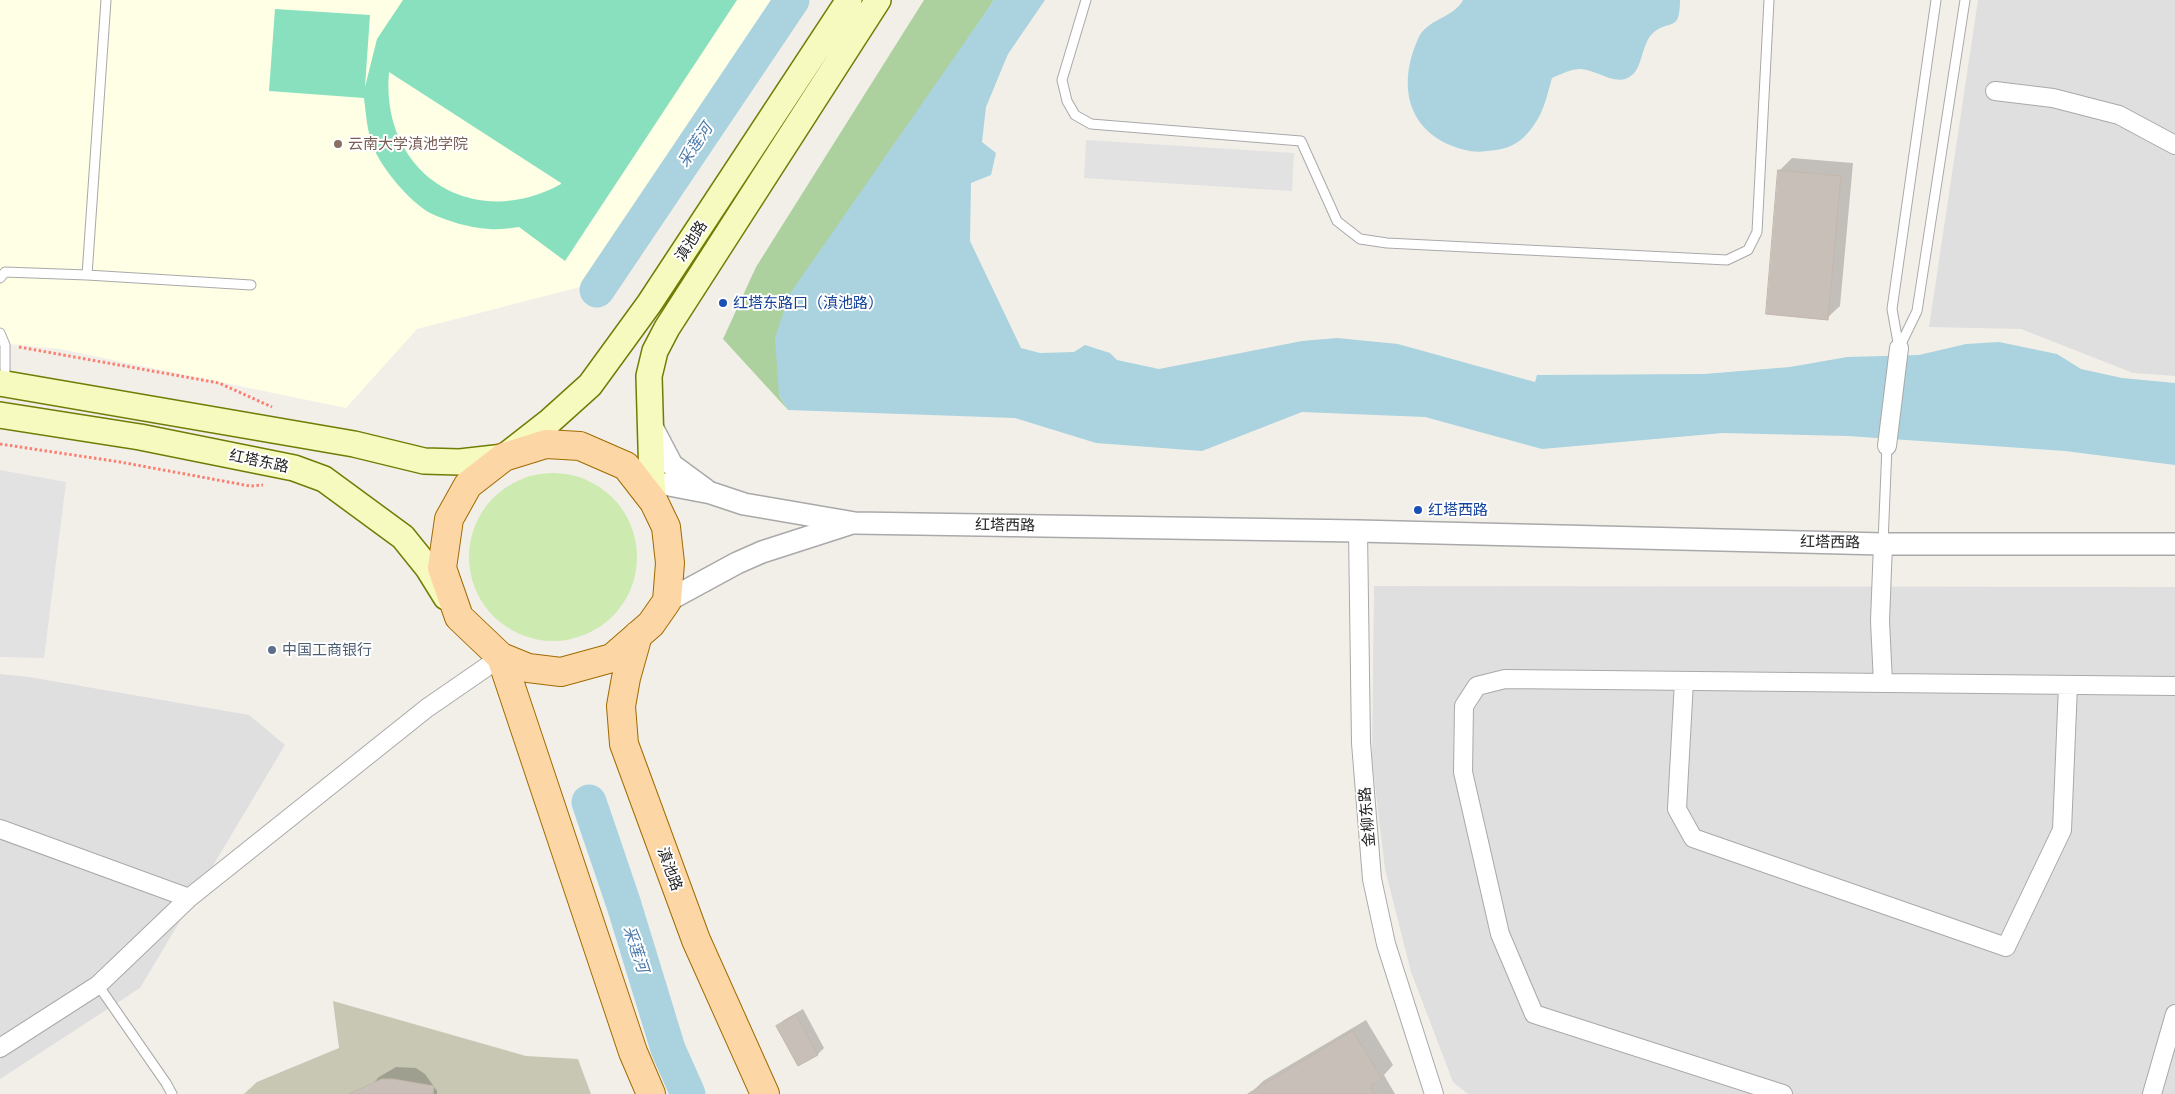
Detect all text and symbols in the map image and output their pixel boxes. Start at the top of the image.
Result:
water label: 采莲河 [674,120,716,170]
place label: 云南大学滇池学院 [348,135,468,153]
marker: 云南大学滇池学院 [332,138,344,150]
street label: 滇池路 [671,217,711,265]
place label: 红塔东路口（滇池路） [733,294,883,312]
marker: 红塔东路口（滇池路） [717,297,729,309]
street label: 红塔东路 [228,446,290,476]
place label: 红塔西路 [1428,501,1488,519]
marker: 红塔西路 [1412,504,1424,516]
street label: 红塔西路 [975,515,1035,535]
street label: 红塔西路 [1800,532,1860,552]
place label: 中国工商银行 [282,641,372,659]
marker: 中国工商银行 [266,644,278,656]
street label: 金柳东路 [1355,786,1379,848]
street label: 滇池路 [654,845,686,893]
water label: 采莲河 [619,923,653,975]

